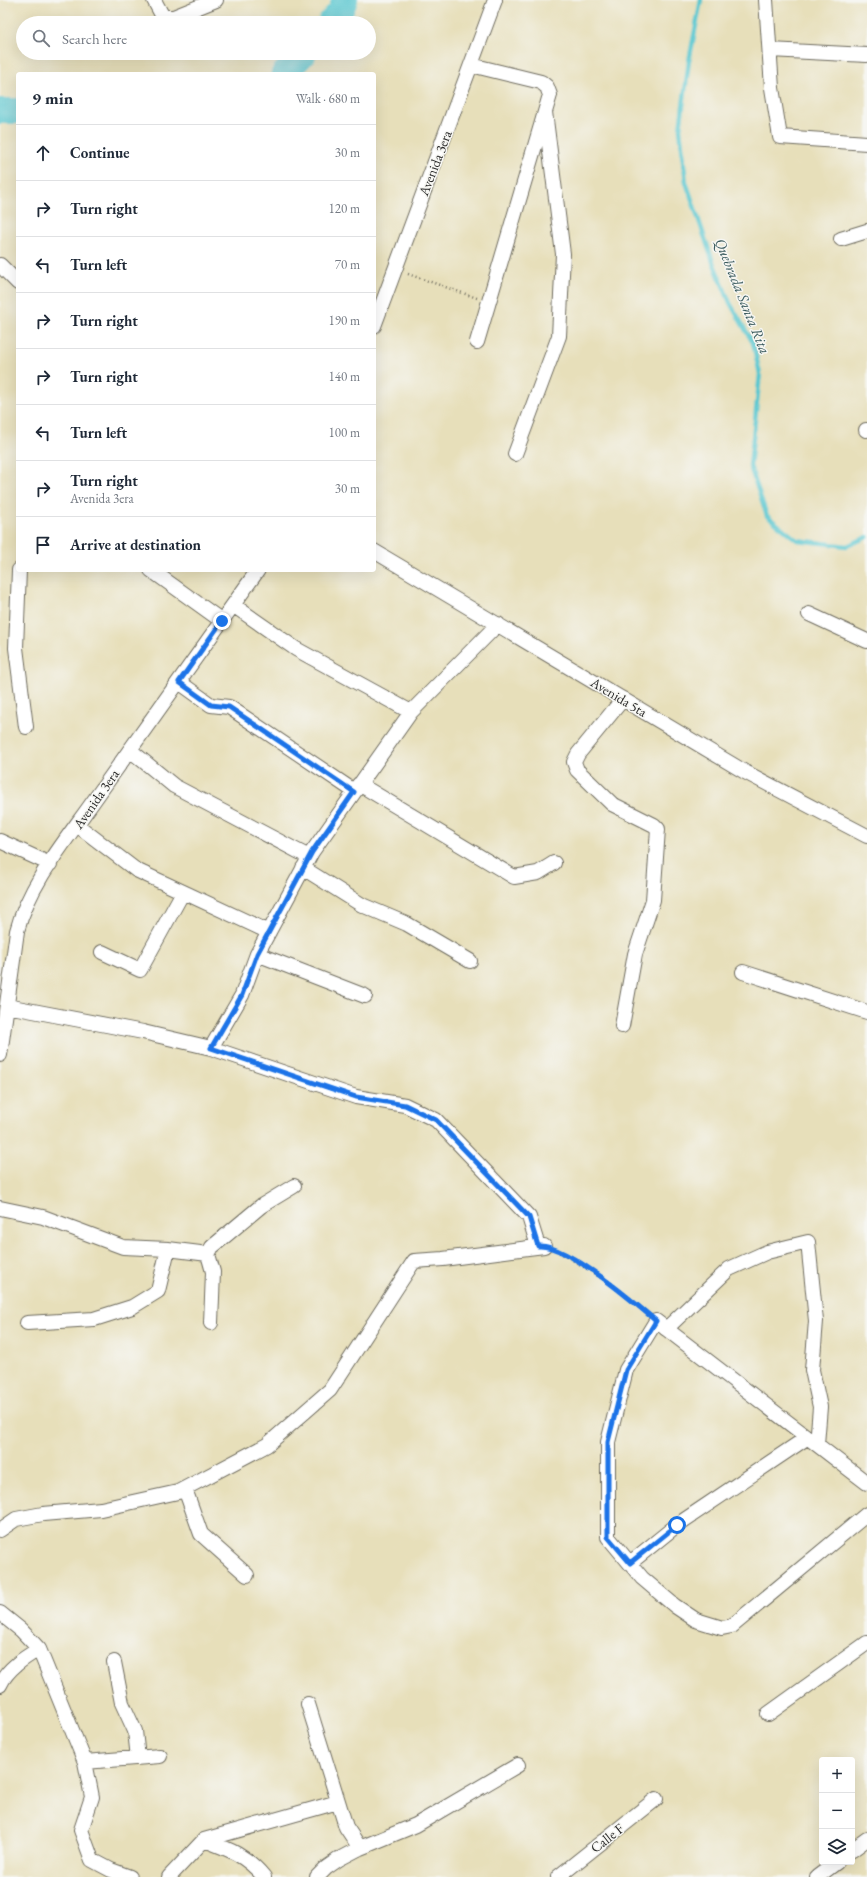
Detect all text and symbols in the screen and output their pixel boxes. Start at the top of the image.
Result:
search box [16,16,376,60]
icon: search [30,27,52,49]
text: Search here [62,29,127,48]
text: 9 min [32,87,73,109]
text: Walk · 680 m [296,90,360,107]
street label: Avenida 3era [414,127,456,199]
icon: ahead [32,142,54,164]
text: Continue [70,143,130,162]
text: 30 m [335,144,360,161]
icon: right [32,198,54,220]
text: Turn right [70,199,138,218]
text: 120 m [329,200,360,217]
water label: Quebrada Santa Rita [711,235,775,357]
icon: left [32,254,54,276]
text: Turn left [70,255,127,274]
text: 70 m [335,256,360,273]
icon: right [32,310,54,332]
text: Turn right [70,311,138,330]
text: 190 m [329,312,360,329]
icon: right [32,366,54,388]
text: Turn right [70,367,138,386]
text: 140 m [329,368,360,385]
icon: left [32,422,54,444]
text: Turn left [70,423,127,442]
text: 100 m [329,424,360,441]
text: Turn right [70,471,138,490]
icon: right [32,478,54,500]
text: 30 m [335,480,360,497]
text: Avenida 3era [70,490,134,507]
icon: arrive [32,534,54,556]
text: Arrive at destination [70,535,201,554]
route end [213,612,231,630]
street label: Avenida 5ta [587,673,651,721]
street label: Avenida 3era [68,765,123,833]
route start [668,1516,686,1534]
map controls [819,1757,855,1865]
button: + [819,1757,855,1793]
button: − [819,1793,855,1829]
street label: Calle F [587,1819,627,1857]
button: layers [819,1829,855,1865]

